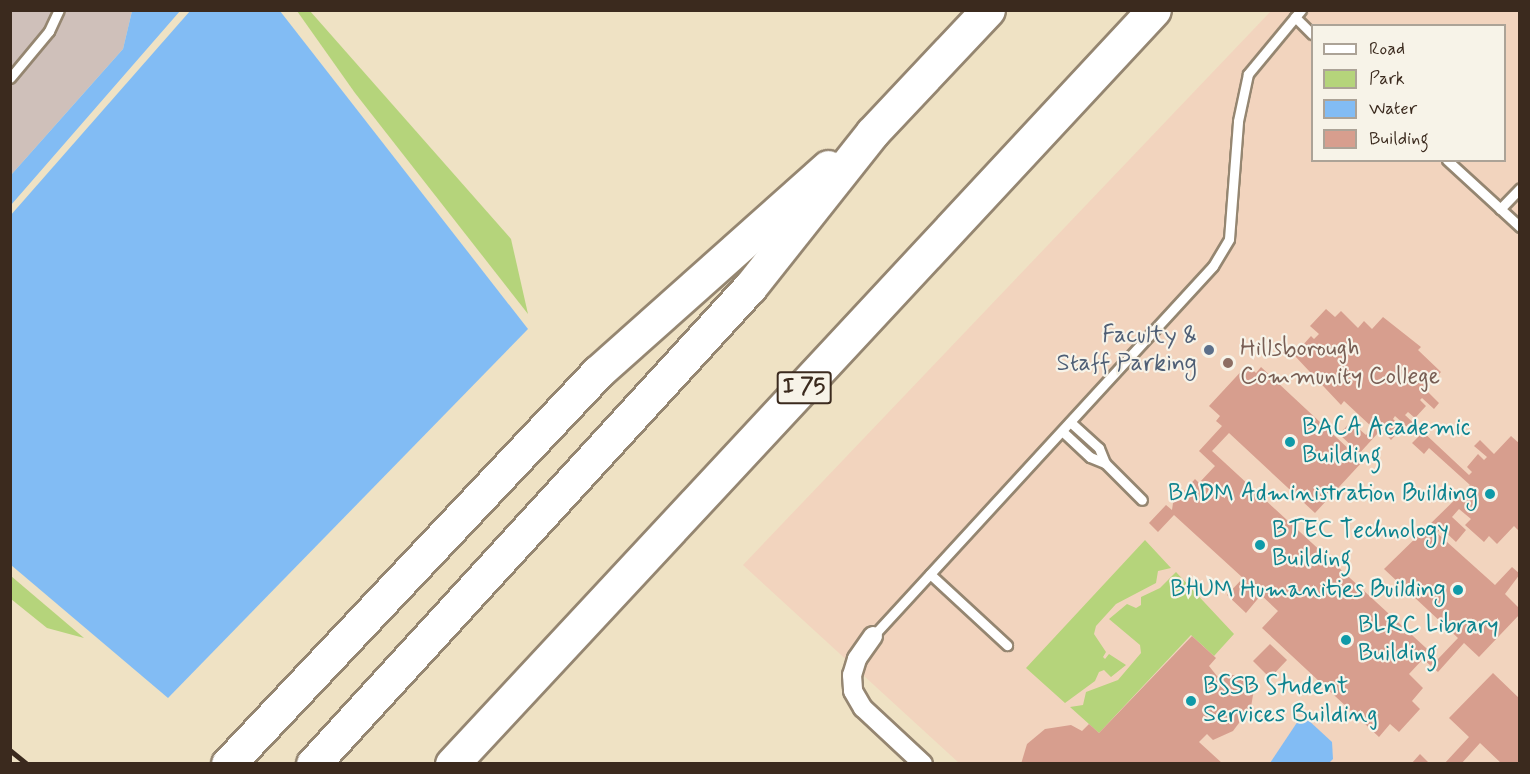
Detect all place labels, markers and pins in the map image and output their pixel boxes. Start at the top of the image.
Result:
place label: Faculty & Staff Parking [1060,322,1197,378]
place label: Hillsborough Community College [1240,335,1440,391]
marker: Faculty & Staff Parking [1202,343,1216,357]
marker: Hillsborough Community College [1221,356,1235,370]
place label: BACA Academic Building [1302,414,1470,470]
marker: BACA Academic Building [1283,435,1297,449]
place label: BADM Administration Building [1164,480,1478,508]
marker: BADM Administration Building [1483,487,1497,501]
place label: BTEC Technology Building [1272,517,1445,573]
marker: BTEC Technology Building [1253,538,1267,552]
place label: BHUM Humanities Building [1166,576,1446,604]
marker: BHUM Humanities Building [1451,583,1465,597]
place label: BLRC Library Building [1358,612,1505,668]
marker: BLRC Library Building [1339,633,1353,647]
place label: BSSB Student Services Building [1203,673,1372,729]
marker: BSSB Student Services Building [1184,694,1198,708]

